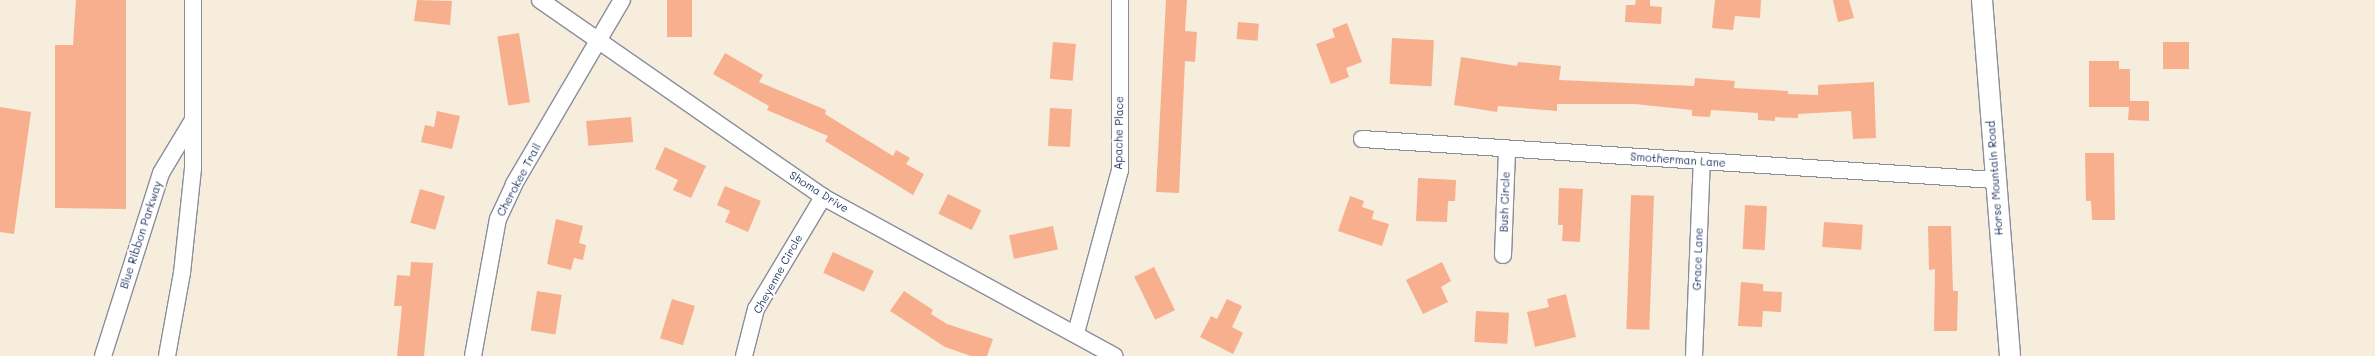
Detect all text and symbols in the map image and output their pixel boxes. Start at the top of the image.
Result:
street label: Apache Place [1112,96,1126,170]
street label: Horse Mountain Road [1984,120,2006,236]
street label: Cherokee Trail [494,141,544,219]
street label: Smotherman Lane [1630,150,1726,170]
street label: Shoma Drive [787,169,851,215]
street label: Bush Circle [1497,171,1513,233]
street label: Blue Ribbon Parkway [117,179,165,291]
street label: Grace Lane [1690,227,1706,291]
street label: Cheyenne Circle [751,232,805,316]

